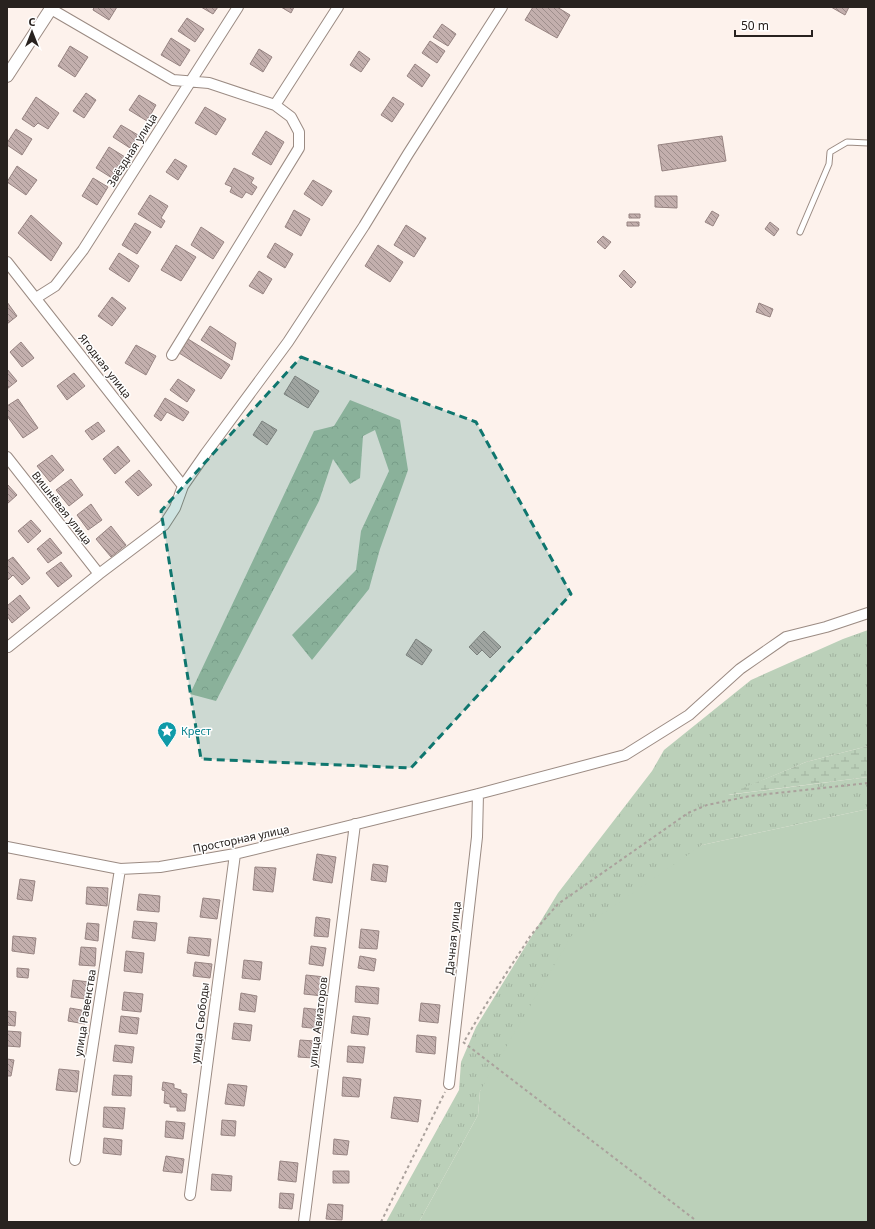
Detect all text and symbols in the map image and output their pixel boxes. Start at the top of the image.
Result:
north arrow [12,12,52,52]
scale bar [735,12,812,38]
text: С [28,14,36,29]
text: 50 m [741,17,769,34]
street label: Звёздная улица [103,110,160,189]
street label: Ягодная улица [75,330,135,401]
street label: Вишнёвая улица [29,468,96,548]
place icon: Крест [156,720,178,748]
place label: Крест [181,723,211,738]
street label: Просторная улица [191,821,290,856]
street label: Дачная улица [441,900,464,975]
street label: улица Равенства [70,968,99,1058]
street label: улица Авиаторов [305,976,330,1068]
street label: улица Свободы [187,981,212,1064]

